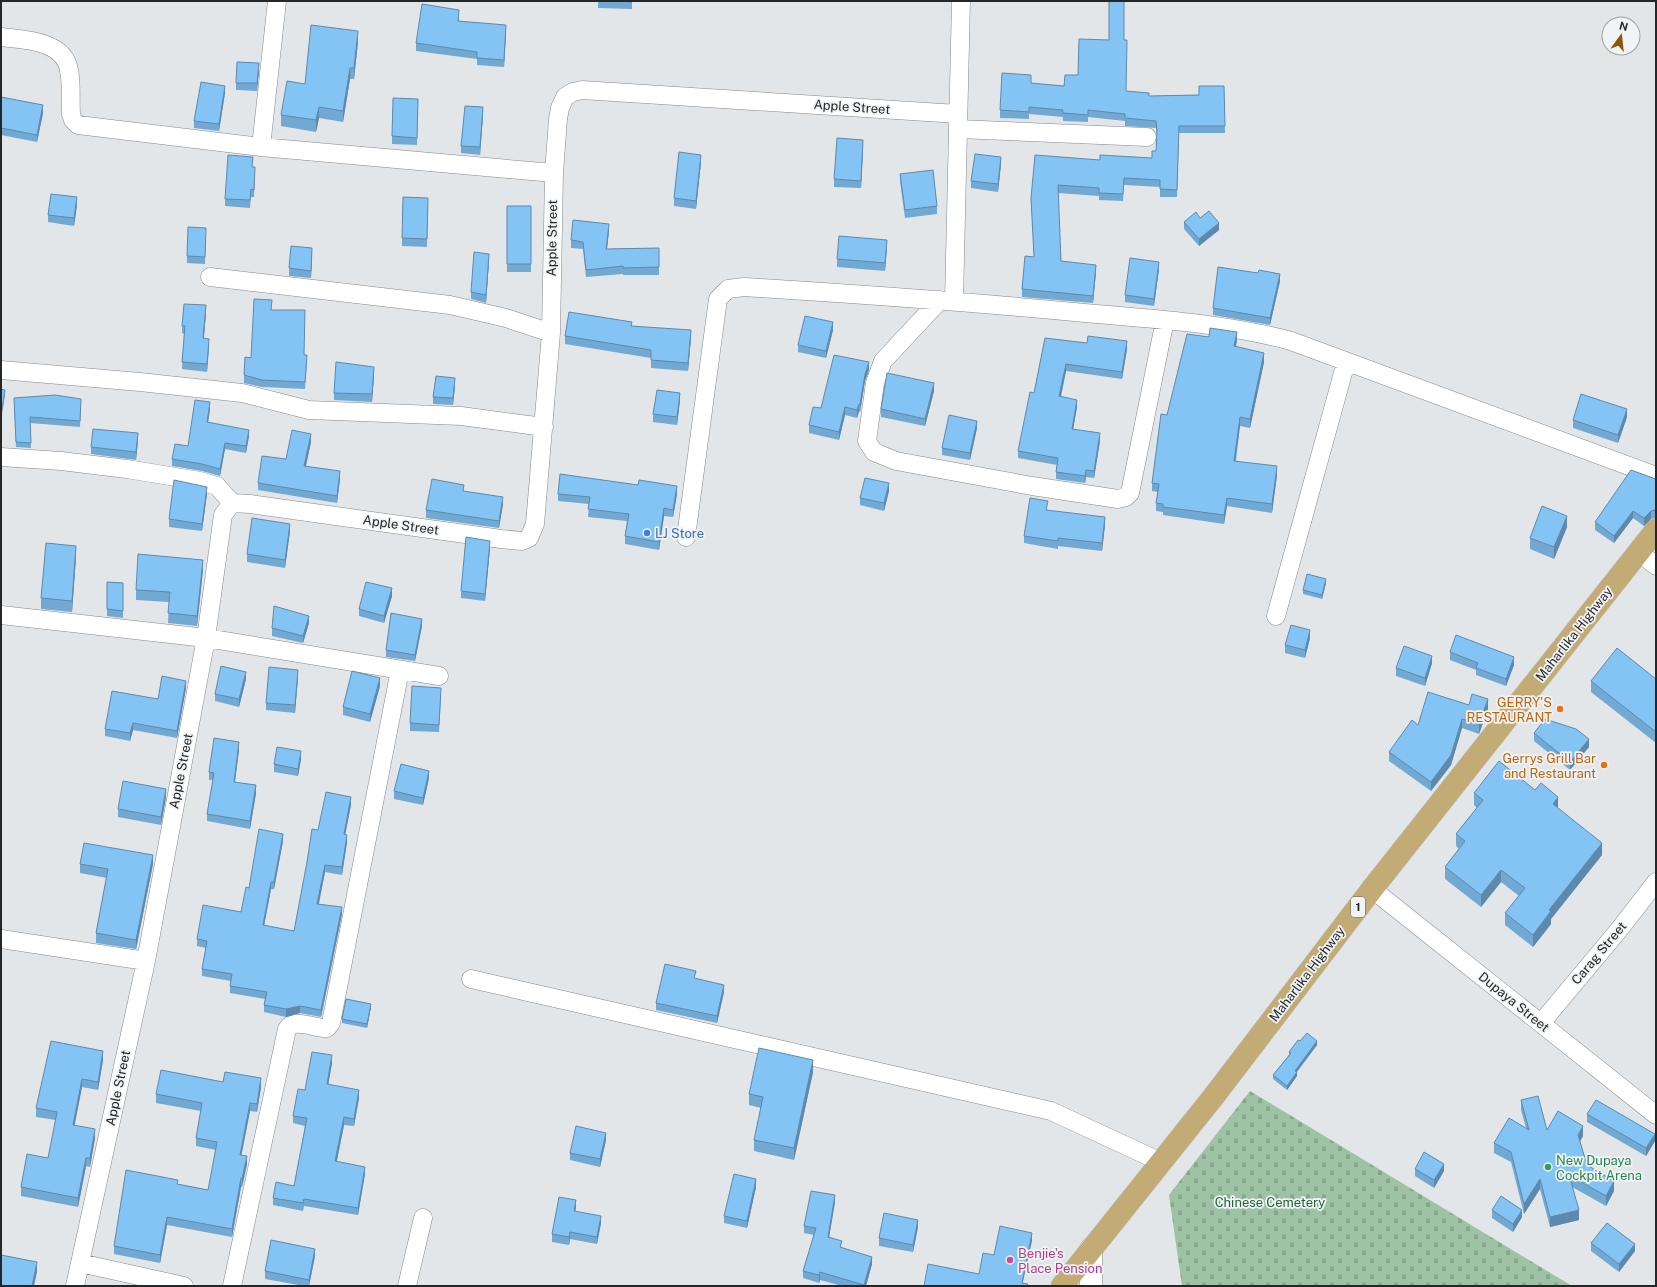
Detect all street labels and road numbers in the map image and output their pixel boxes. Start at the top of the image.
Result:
street label: Apple Street [813,97,891,117]
street label: Apple Street [544,199,560,277]
street label: Apple Street [362,512,440,538]
street label: Maharlika Highway [1533,584,1615,684]
street label: Apple Street [166,732,196,810]
road number: 1 [1351,897,1365,917]
street label: Carag Street [1568,919,1630,987]
street label: Maharlika Highway [1266,923,1348,1025]
street label: Dupaya Street [1476,969,1552,1035]
street label: Apple Street [103,1049,133,1127]

